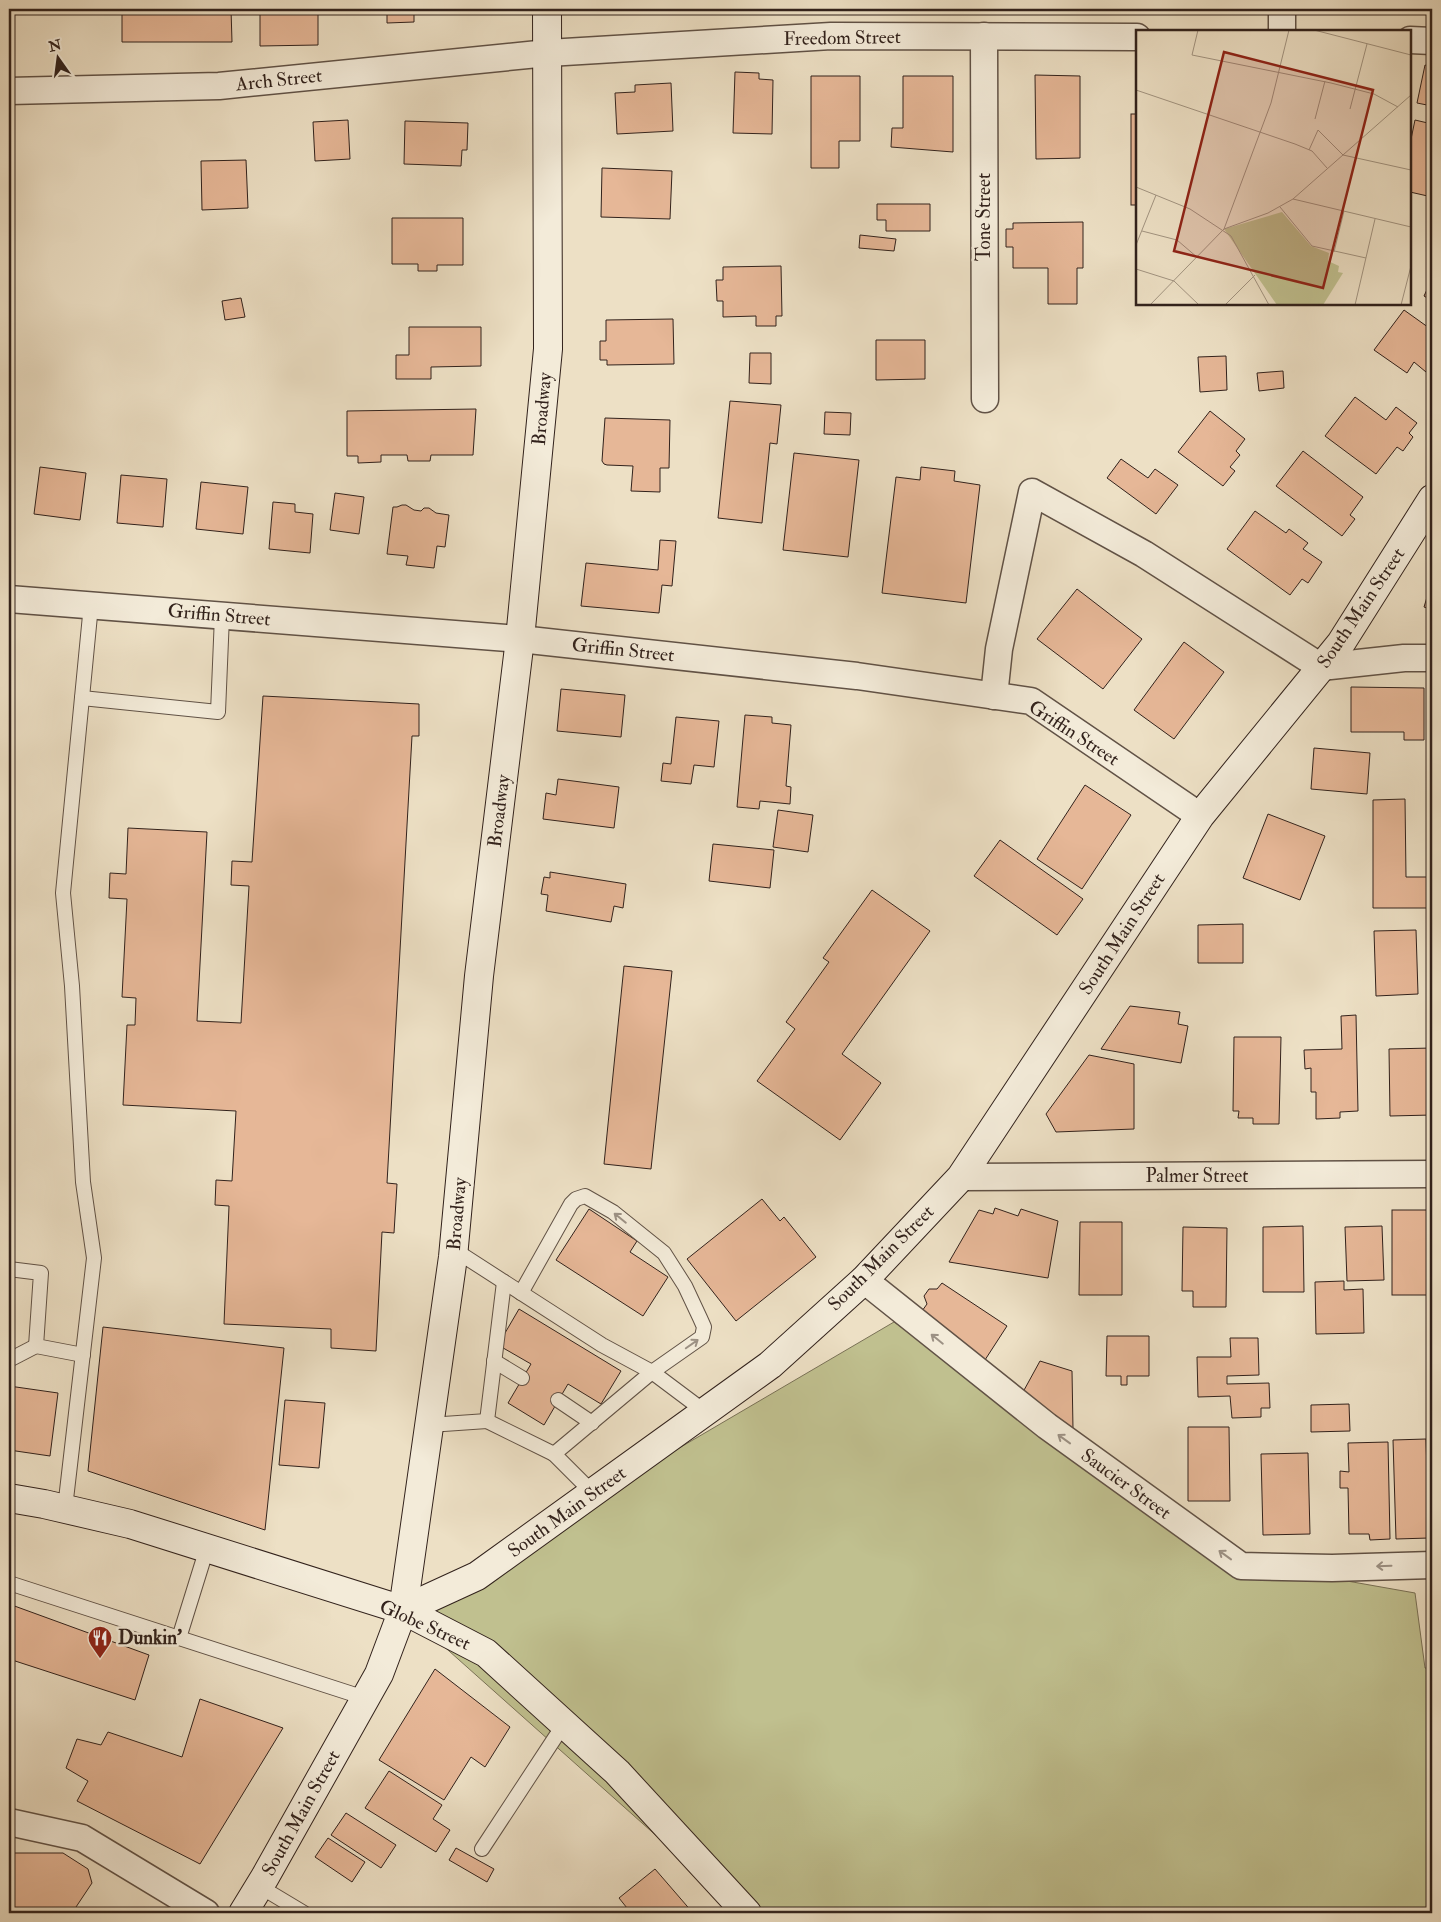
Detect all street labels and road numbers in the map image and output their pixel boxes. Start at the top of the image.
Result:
street label: Freedom Street [783,25,901,51]
street label: Arch Street [234,64,323,97]
street label: Tone Street [972,173,996,261]
street label: Broadway [527,371,557,447]
street label: South Main Street [1312,543,1410,673]
street label: Griffin Street [167,599,271,631]
street label: Griffin Street [571,633,675,667]
street label: Griffin Street [1024,695,1124,771]
street label: Broadway [483,773,515,849]
street label: South Main Street [1074,869,1170,999]
street label: Palmer Street [1146,1164,1248,1188]
street label: Broadway [442,1176,472,1252]
street label: South Main Street [823,1200,939,1316]
street label: Saucier Street [1076,1443,1176,1525]
street label: South Main Street [503,1461,631,1563]
street label: Globe Street [376,1594,474,1656]
street label: South Main Street [256,1746,346,1880]

